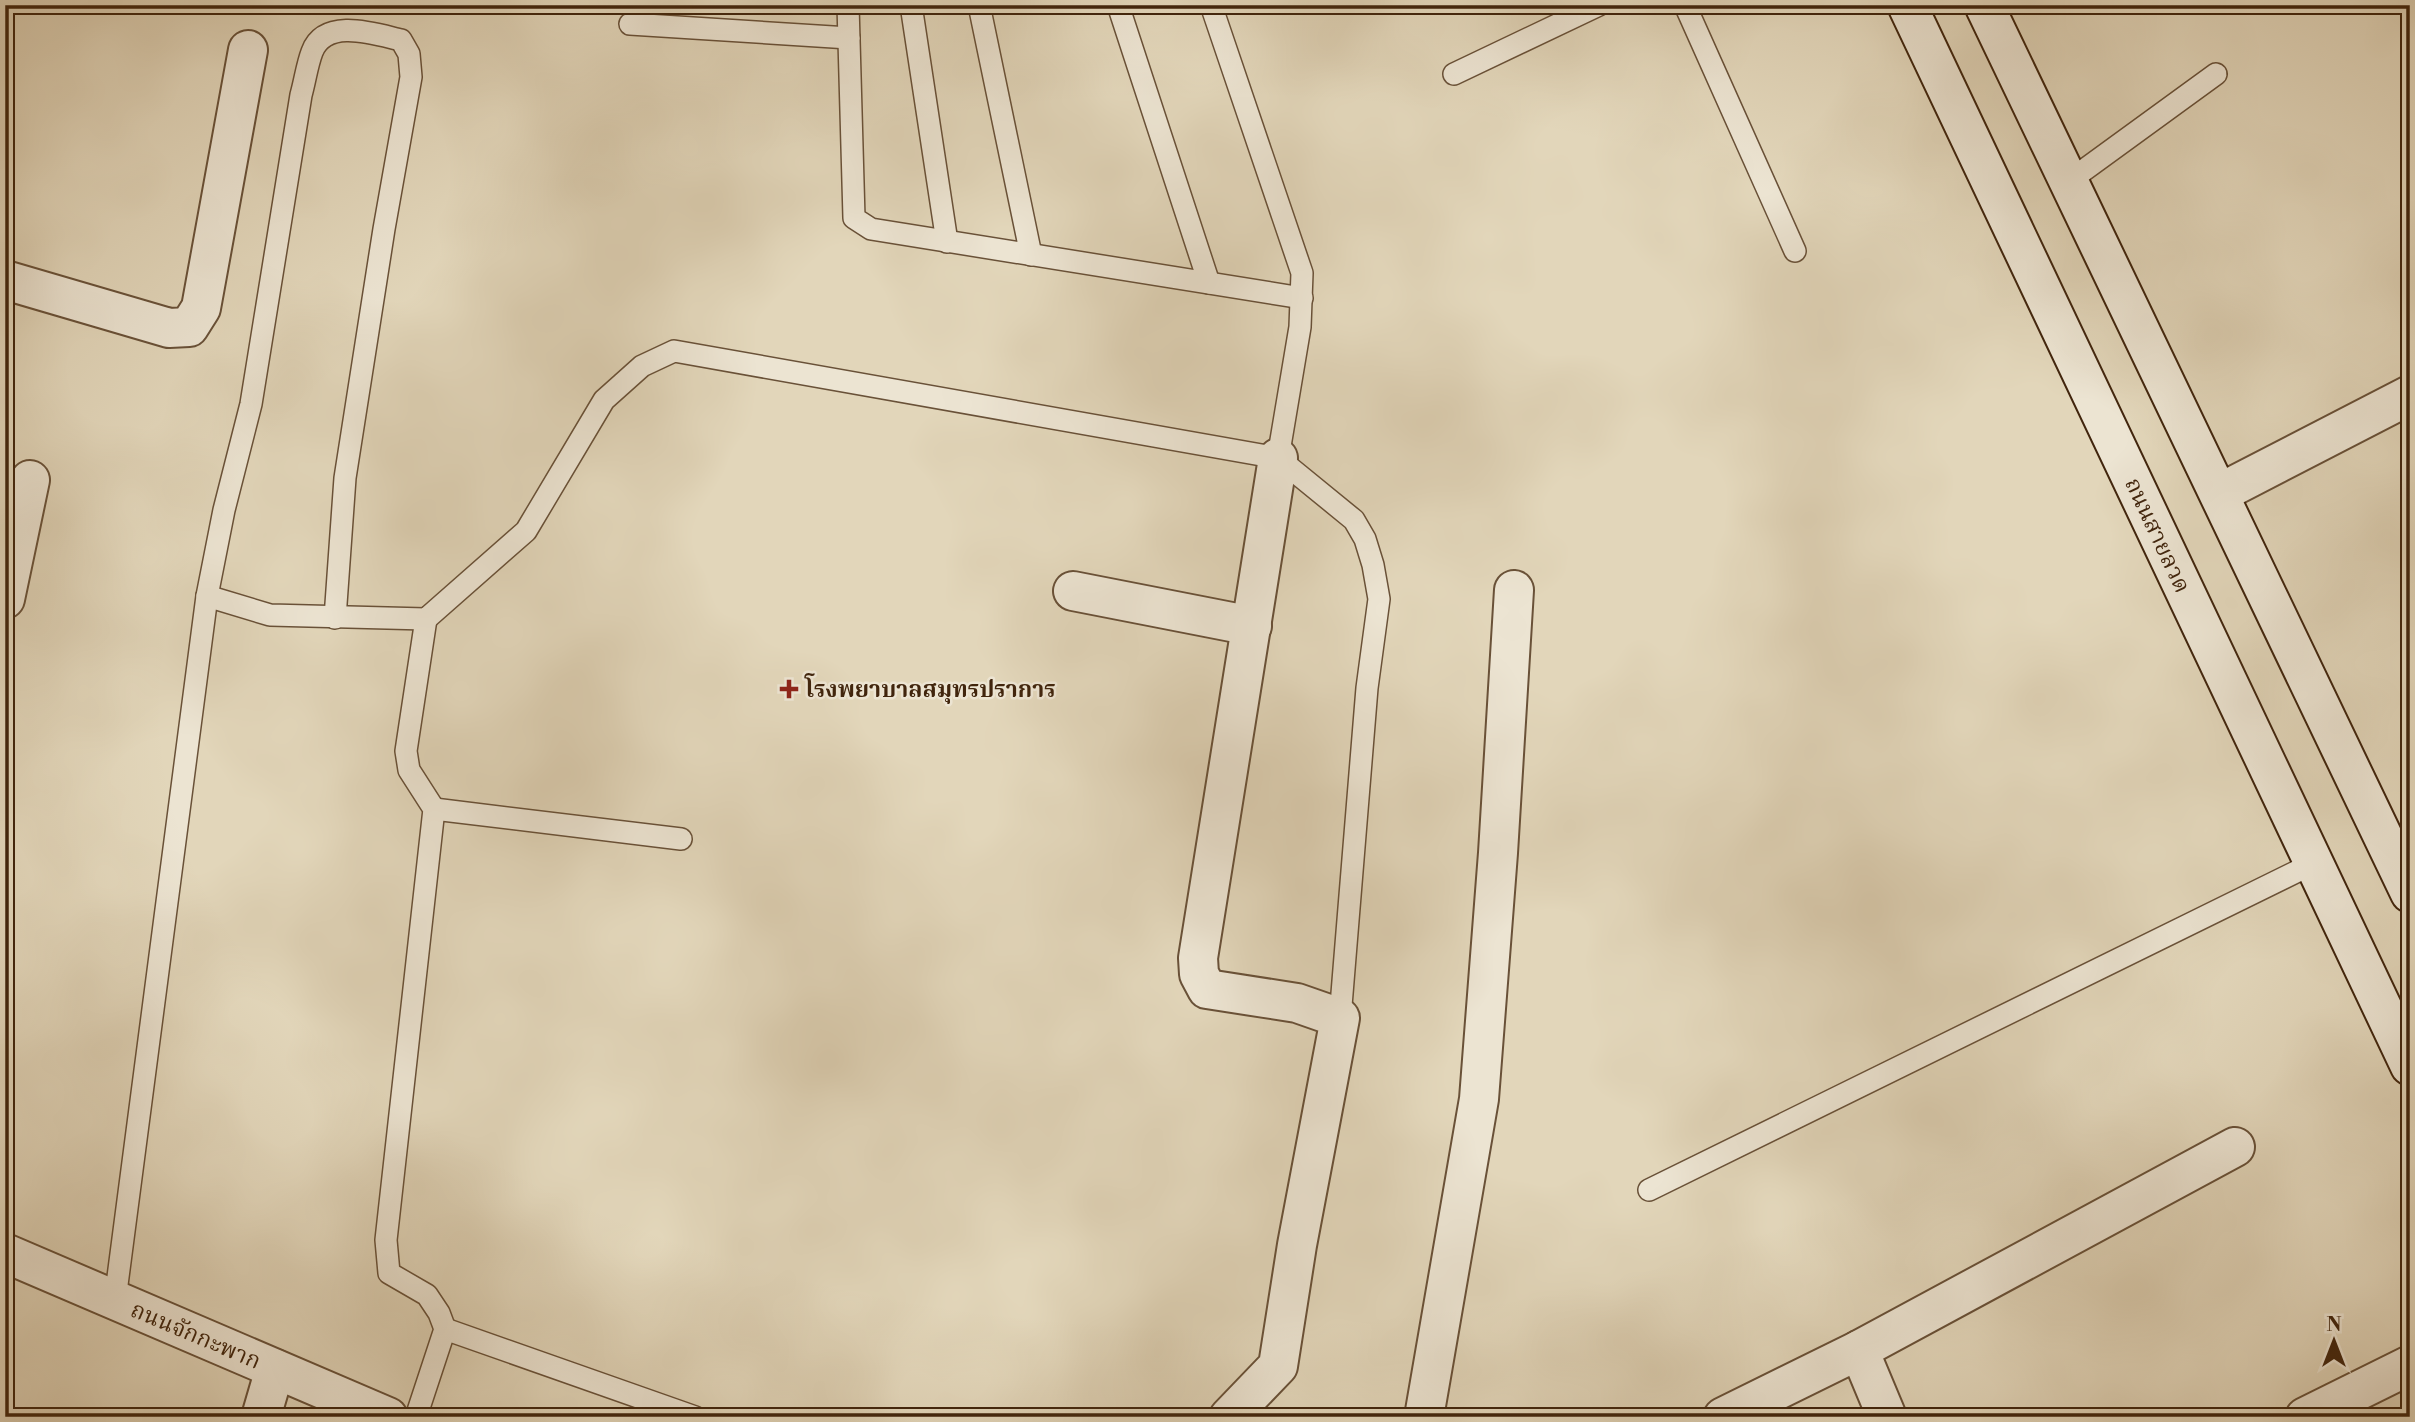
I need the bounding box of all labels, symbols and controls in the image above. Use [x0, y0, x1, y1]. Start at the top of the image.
street label: ถนนสายลวด [2118, 473, 2196, 598]
place label: โรงพยาบาลสมุทรปราการ [804, 673, 1056, 704]
marker: โรงพยาบาลสมุทรปราการ [779, 679, 799, 699]
street label: ถนนจักกะพาก [126, 1296, 265, 1376]
north arrow [2300, 1306, 2370, 1376]
text: N [2326, 1313, 2342, 1337]

